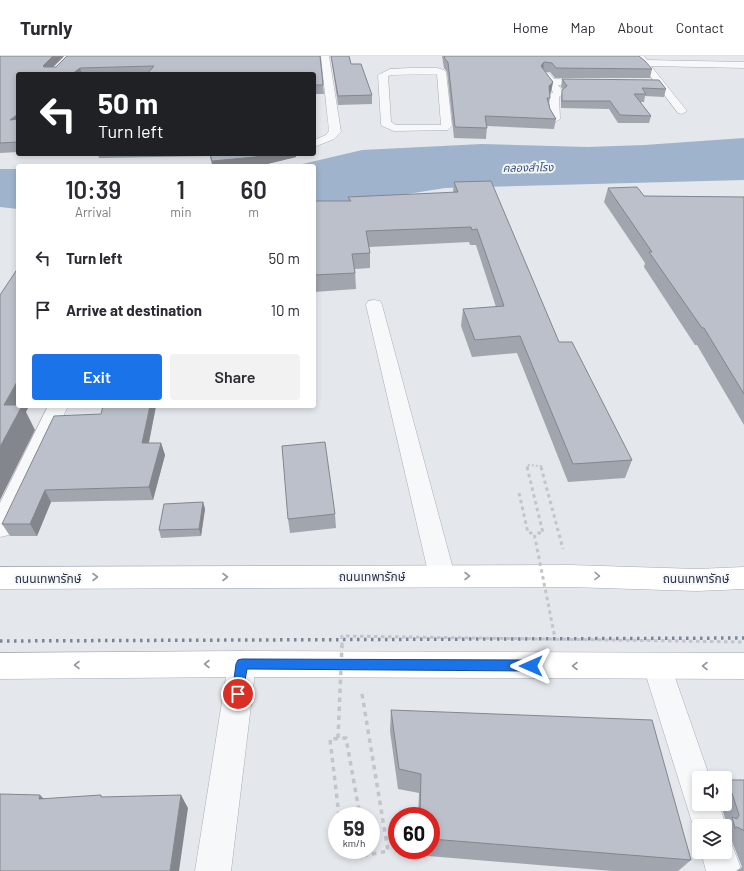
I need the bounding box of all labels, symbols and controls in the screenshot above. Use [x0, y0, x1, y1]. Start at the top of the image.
text: Turnly [20, 16, 72, 39]
text: Home [513, 19, 549, 36]
text: Map [571, 19, 595, 36]
text: About [617, 19, 654, 36]
text: Contact [676, 19, 724, 36]
text: 50 m [98, 86, 158, 120]
icon: left [32, 88, 84, 140]
text: Turn left [98, 120, 164, 142]
water label: คลองสำโรง [503, 160, 554, 174]
text: 10:39 [65, 175, 121, 204]
text: 1 [177, 175, 185, 204]
text: 60 [241, 175, 267, 204]
text: Arrival [75, 204, 111, 220]
text: min [170, 204, 191, 220]
text: m [248, 204, 259, 220]
icon: left [32, 247, 54, 269]
text: Turn left [66, 249, 122, 267]
text: 50 m [268, 249, 300, 267]
icon: arrive [32, 299, 54, 321]
text: Arrive at destination [66, 301, 202, 319]
text: 10 m [271, 301, 300, 319]
button: Exit [32, 354, 162, 400]
button: Share [170, 354, 300, 400]
street label: ถนนเทพารักษ์ [339, 569, 406, 583]
street label: ถนนเทพารักษ์ [15, 571, 82, 585]
street label: ถนนเทพารักษ์ [663, 571, 730, 585]
one-way arrow [464, 572, 470, 580]
one-way arrow [594, 572, 600, 581]
one-way arrow [92, 573, 98, 581]
one-way arrow [222, 573, 228, 581]
position arrow [510, 645, 552, 687]
one-way arrow [204, 660, 210, 668]
one-way arrow [74, 661, 80, 669]
one-way arrow [572, 662, 578, 670]
one-way arrow [702, 662, 708, 670]
pin [221, 677, 255, 711]
icon: arrive [227, 683, 249, 705]
map controls [692, 771, 732, 859]
button: sound [692, 771, 732, 811]
speed limit sign: 60 [388, 807, 440, 859]
text: 59 [343, 816, 365, 840]
button: layers [692, 819, 732, 859]
text: km/h [343, 837, 365, 849]

